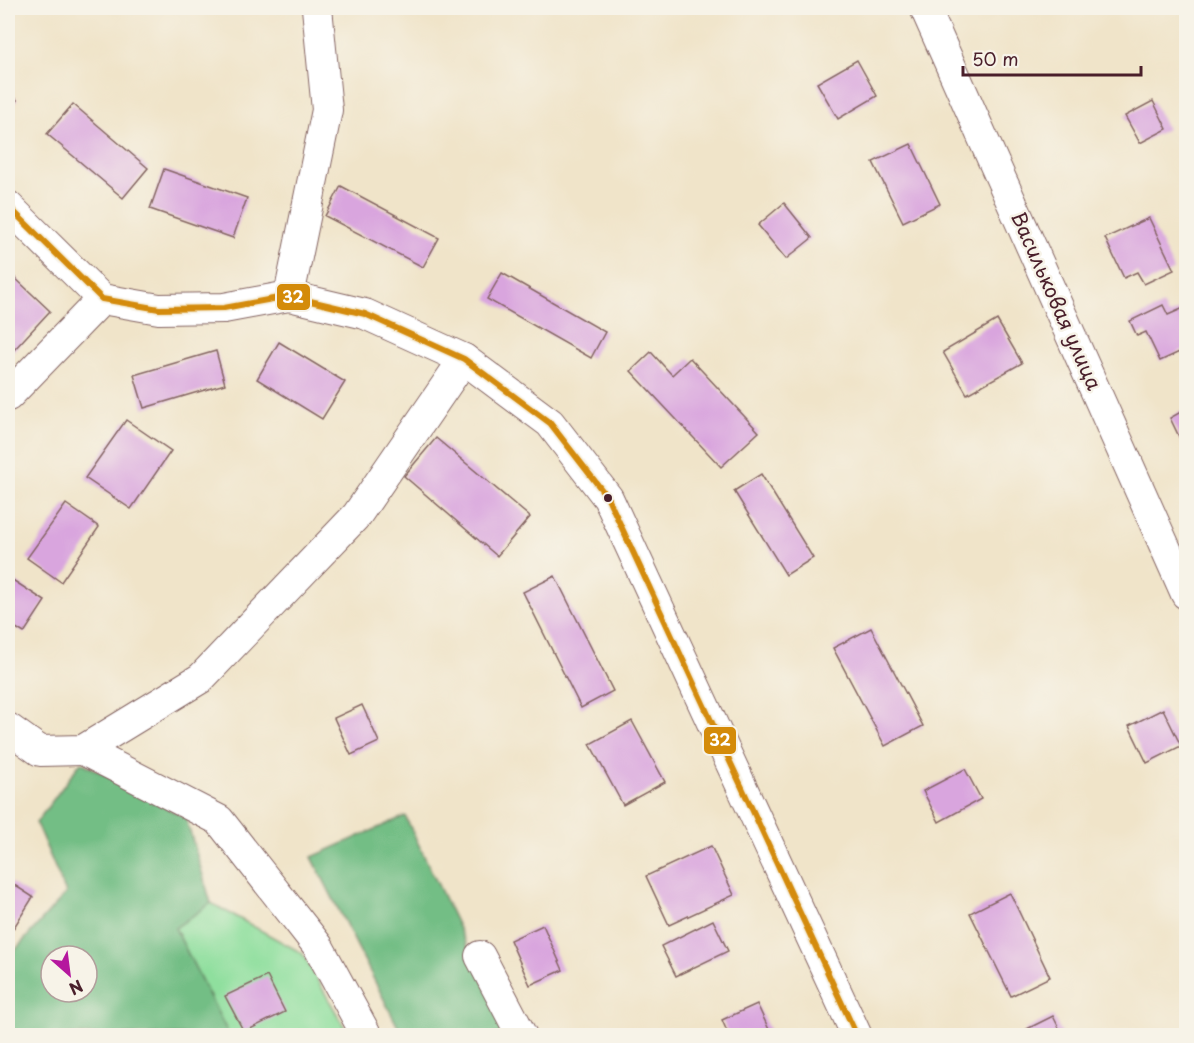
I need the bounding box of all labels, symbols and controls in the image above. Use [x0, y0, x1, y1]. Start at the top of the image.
scale bar [963, 39, 1142, 77]
text: 50 m [972, 45, 1019, 72]
street label: Васильковая улица [1004, 206, 1110, 395]
line badge: 32 [276, 283, 311, 311]
text: 32 [282, 284, 304, 308]
unlabelled marker [602, 492, 614, 504]
line badge: 32 [703, 726, 737, 755]
text: 32 [709, 727, 731, 751]
north arrow [39, 944, 99, 1004]
text: N [65, 975, 88, 1002]

